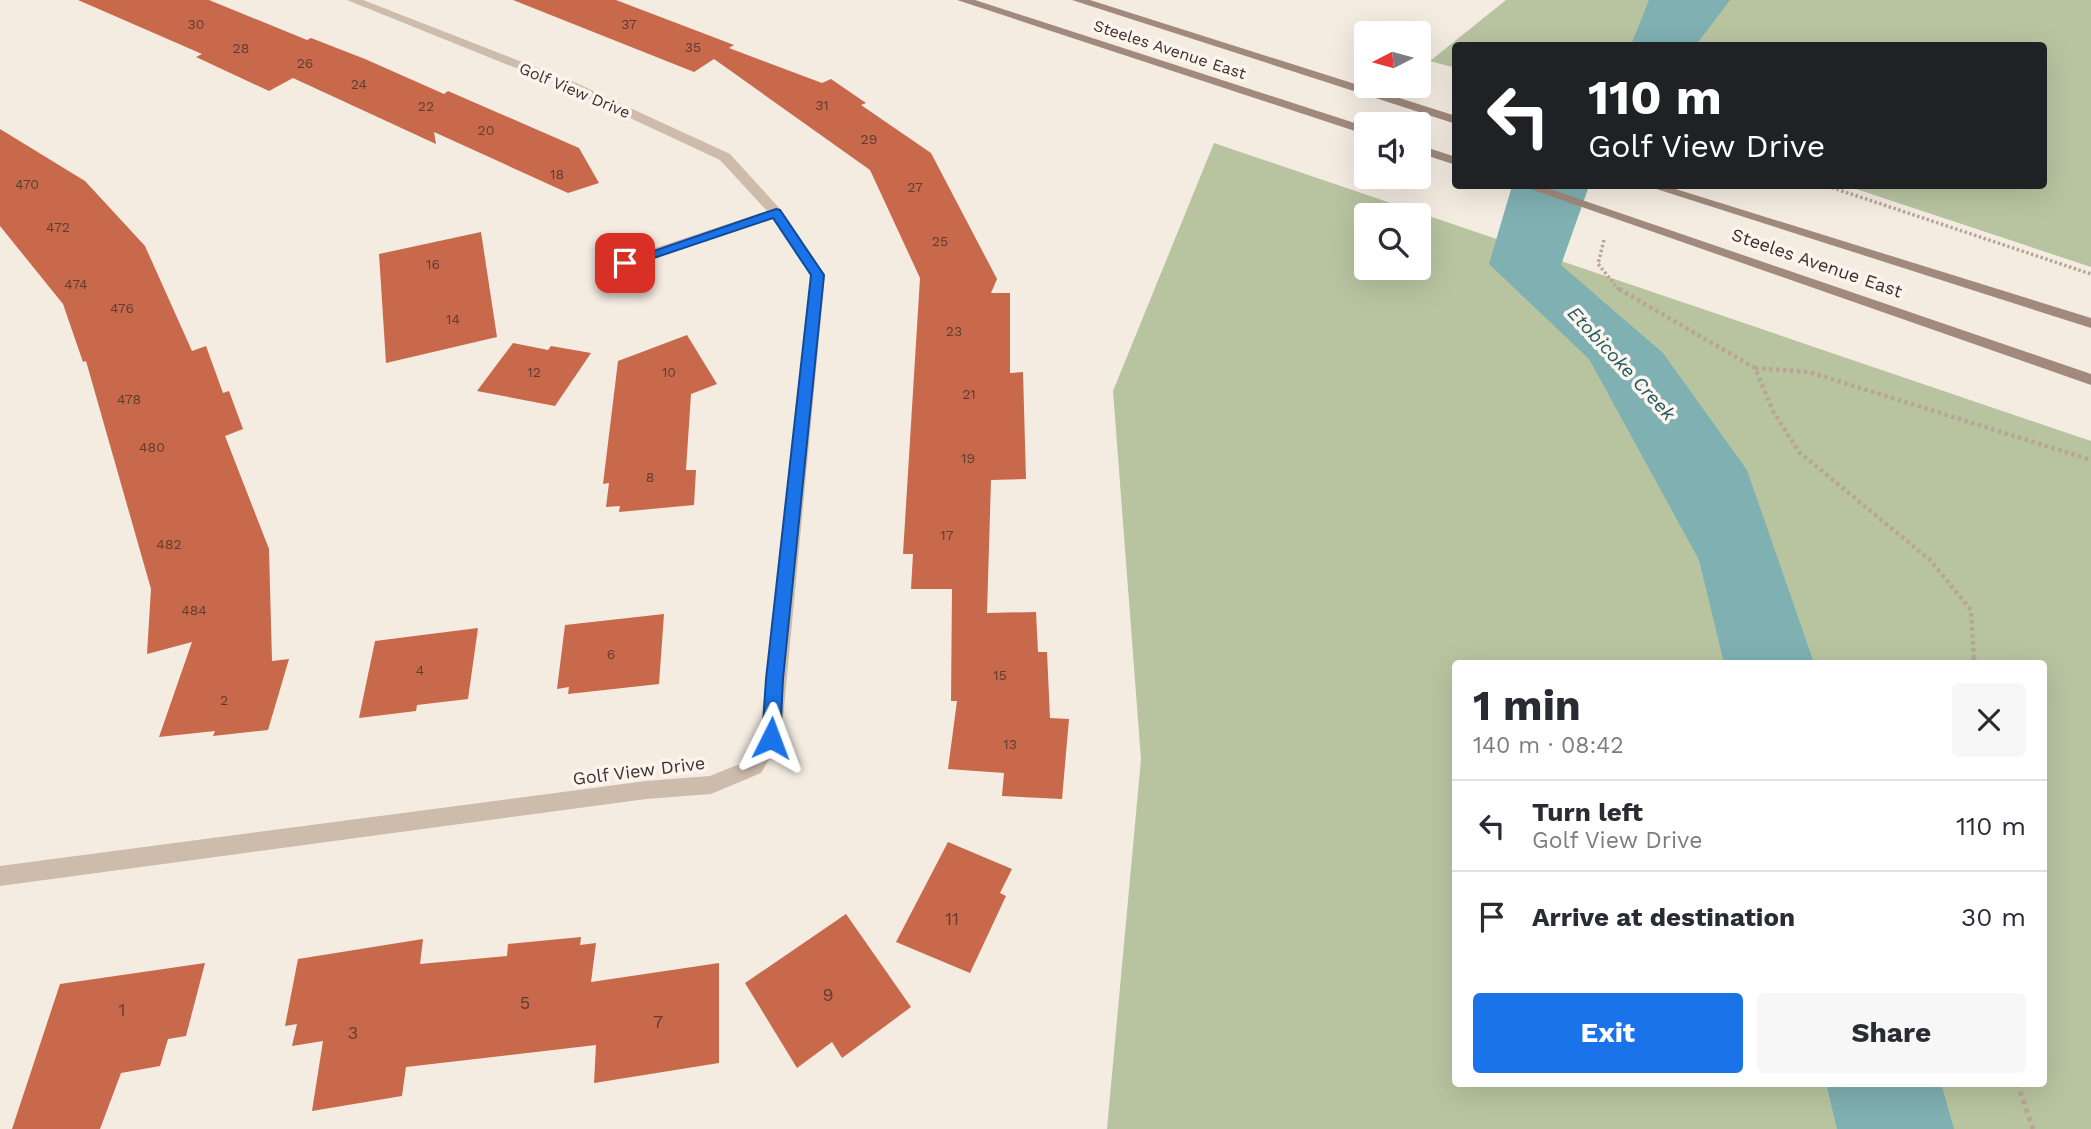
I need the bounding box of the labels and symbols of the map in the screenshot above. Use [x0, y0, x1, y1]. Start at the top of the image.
house number: 30 [188, 16, 204, 32]
house number: 37 [621, 16, 637, 32]
street label: Steeles Avenue East [1091, 16, 1249, 83]
north arrow [1354, 21, 1432, 98]
house number: 35 [685, 39, 701, 55]
house number: 28 [233, 40, 249, 56]
house number: 26 [297, 55, 313, 71]
street label: Golf View Drive [517, 59, 633, 122]
house number: 24 [351, 76, 367, 92]
house number: 31 [815, 97, 829, 113]
house number: 22 [418, 98, 434, 114]
house number: 20 [478, 122, 494, 138]
house number: 29 [861, 131, 877, 147]
house number: 18 [550, 166, 564, 182]
house number: 470 [15, 176, 39, 192]
house number: 27 [907, 179, 923, 195]
house number: 472 [46, 219, 70, 235]
street label: Steeles Avenue East [1729, 223, 1906, 302]
pin [595, 233, 655, 293]
house number: 25 [932, 233, 948, 249]
house number: 16 [426, 256, 440, 272]
house number: 474 [64, 276, 88, 292]
house number: 476 [110, 300, 134, 316]
water label: Etobicoke Creek [1563, 302, 1681, 426]
house number: 14 [446, 311, 460, 327]
house number: 23 [946, 323, 962, 339]
house number: 12 [527, 364, 541, 380]
house number: 10 [662, 364, 676, 380]
house number: 21 [962, 386, 976, 402]
house number: 478 [117, 391, 141, 407]
house number: 480 [139, 439, 165, 455]
house number: 19 [961, 450, 975, 466]
house number: 8 [646, 469, 654, 485]
house number: 17 [940, 527, 954, 543]
house number: 482 [156, 536, 182, 552]
house number: 484 [181, 602, 207, 618]
house number: 6 [607, 646, 615, 662]
house number: 4 [416, 662, 424, 678]
house number: 15 [993, 667, 1007, 683]
house number: 2 [220, 692, 228, 708]
position arrow [734, 701, 808, 775]
house number: 13 [1003, 736, 1017, 752]
street label: Golf View Drive [571, 752, 706, 789]
house number: 11 [945, 908, 959, 929]
house number: 9 [822, 984, 834, 1005]
house number: 5 [520, 992, 530, 1013]
house number: 1 [118, 999, 126, 1020]
house number: 7 [653, 1011, 663, 1032]
house number: 3 [348, 1022, 358, 1043]

